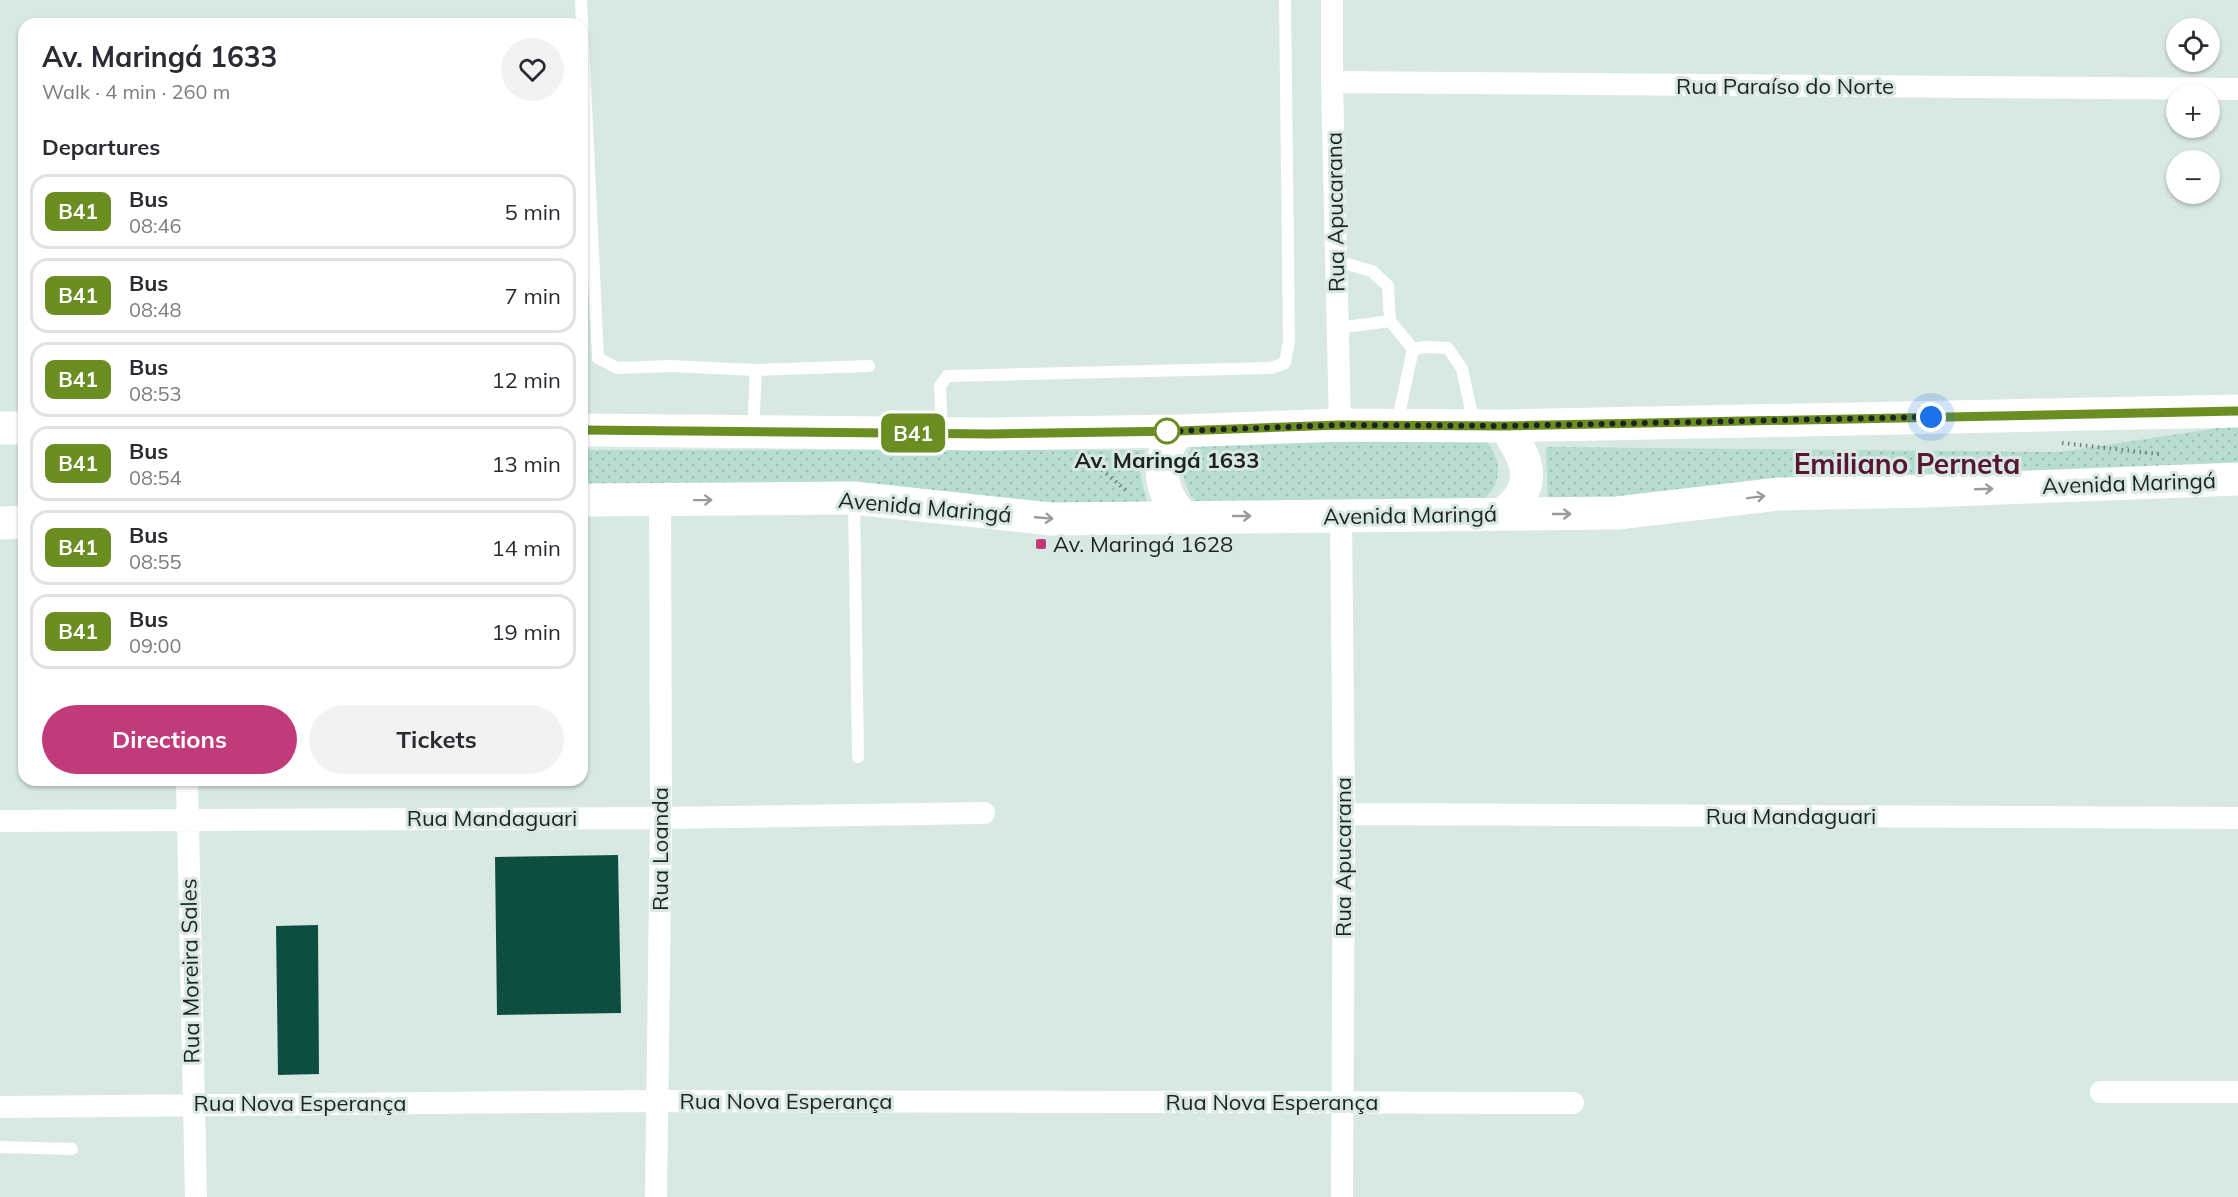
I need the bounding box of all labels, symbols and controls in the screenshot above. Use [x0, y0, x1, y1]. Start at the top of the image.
map controls [2166, 18, 2220, 204]
button: locate [2166, 18, 2220, 72]
button: heart [501, 38, 564, 101]
text: Av. Maringá 1633 [42, 39, 277, 74]
street label: Rua Paraíso do Norte [1676, 72, 1894, 100]
text: Walk · 4 min · 260 m [42, 79, 230, 104]
button: + [2166, 84, 2220, 138]
street label: Rua Apucarana [1320, 132, 1350, 292]
text: Departures [42, 133, 160, 161]
button: − [2166, 150, 2220, 204]
text: Bus [129, 185, 168, 213]
text: B41 [58, 198, 98, 224]
text: 5 min [505, 198, 561, 226]
text: 08:46 [129, 213, 182, 238]
text: Bus [129, 269, 168, 297]
text: B41 [58, 282, 98, 308]
text: 7 min [505, 282, 561, 310]
text: 08:48 [129, 297, 182, 322]
text: Bus [129, 353, 168, 381]
text: B41 [58, 366, 98, 392]
text: 12 min [491, 366, 561, 394]
text: 08:53 [129, 381, 182, 406]
your location [1916, 402, 1946, 432]
line badge: B41 [878, 414, 948, 452]
marker: Av. Maringá 1633 [1154, 418, 1180, 444]
text: B41 [893, 420, 933, 446]
text: Bus [129, 437, 168, 465]
place label: Av. Maringá 1633 [1075, 446, 1259, 474]
district label: Emiliano Perneta [1794, 446, 2020, 481]
text: B41 [58, 450, 98, 476]
text: 13 min [491, 450, 561, 478]
text: 08:54 [129, 465, 182, 490]
street label: Avenida Maringá [2042, 466, 2216, 500]
one-way arrow [1974, 484, 1994, 495]
street label: Avenida Maringá [837, 485, 1013, 529]
one-way arrow [1745, 491, 1765, 502]
one-way arrow [693, 494, 713, 506]
street label: Avenida Maringá [1323, 499, 1497, 531]
one-way arrow [1551, 508, 1571, 520]
one-way arrow [1232, 510, 1252, 522]
one-way arrow [1034, 513, 1054, 524]
text: Bus [129, 521, 168, 549]
place label: Av. Maringá 1628 [1053, 530, 1233, 558]
text: B41 [58, 534, 98, 560]
text: 14 min [491, 534, 561, 562]
marker: Av. Maringá 1628 [1034, 537, 1048, 551]
text: 08:55 [129, 549, 182, 574]
text: Bus [129, 605, 168, 633]
text: B41 [58, 618, 98, 644]
text: 19 min [491, 618, 561, 646]
text: 09:00 [129, 633, 182, 658]
button: Directions [42, 705, 297, 774]
button: Tickets [309, 705, 564, 774]
street label: Rua Apucarana [1329, 777, 1357, 937]
street label: Rua Loanda [646, 787, 674, 911]
street label: Rua Mandaguari [1706, 802, 1876, 830]
street label: Rua Mandaguari [407, 804, 577, 832]
street label: Rua Moreira Sales [174, 878, 206, 1064]
street label: Rua Nova Esperança [680, 1087, 892, 1115]
street label: Rua Nova Esperança [1166, 1088, 1378, 1116]
street label: Rua Nova Esperança [194, 1089, 406, 1117]

